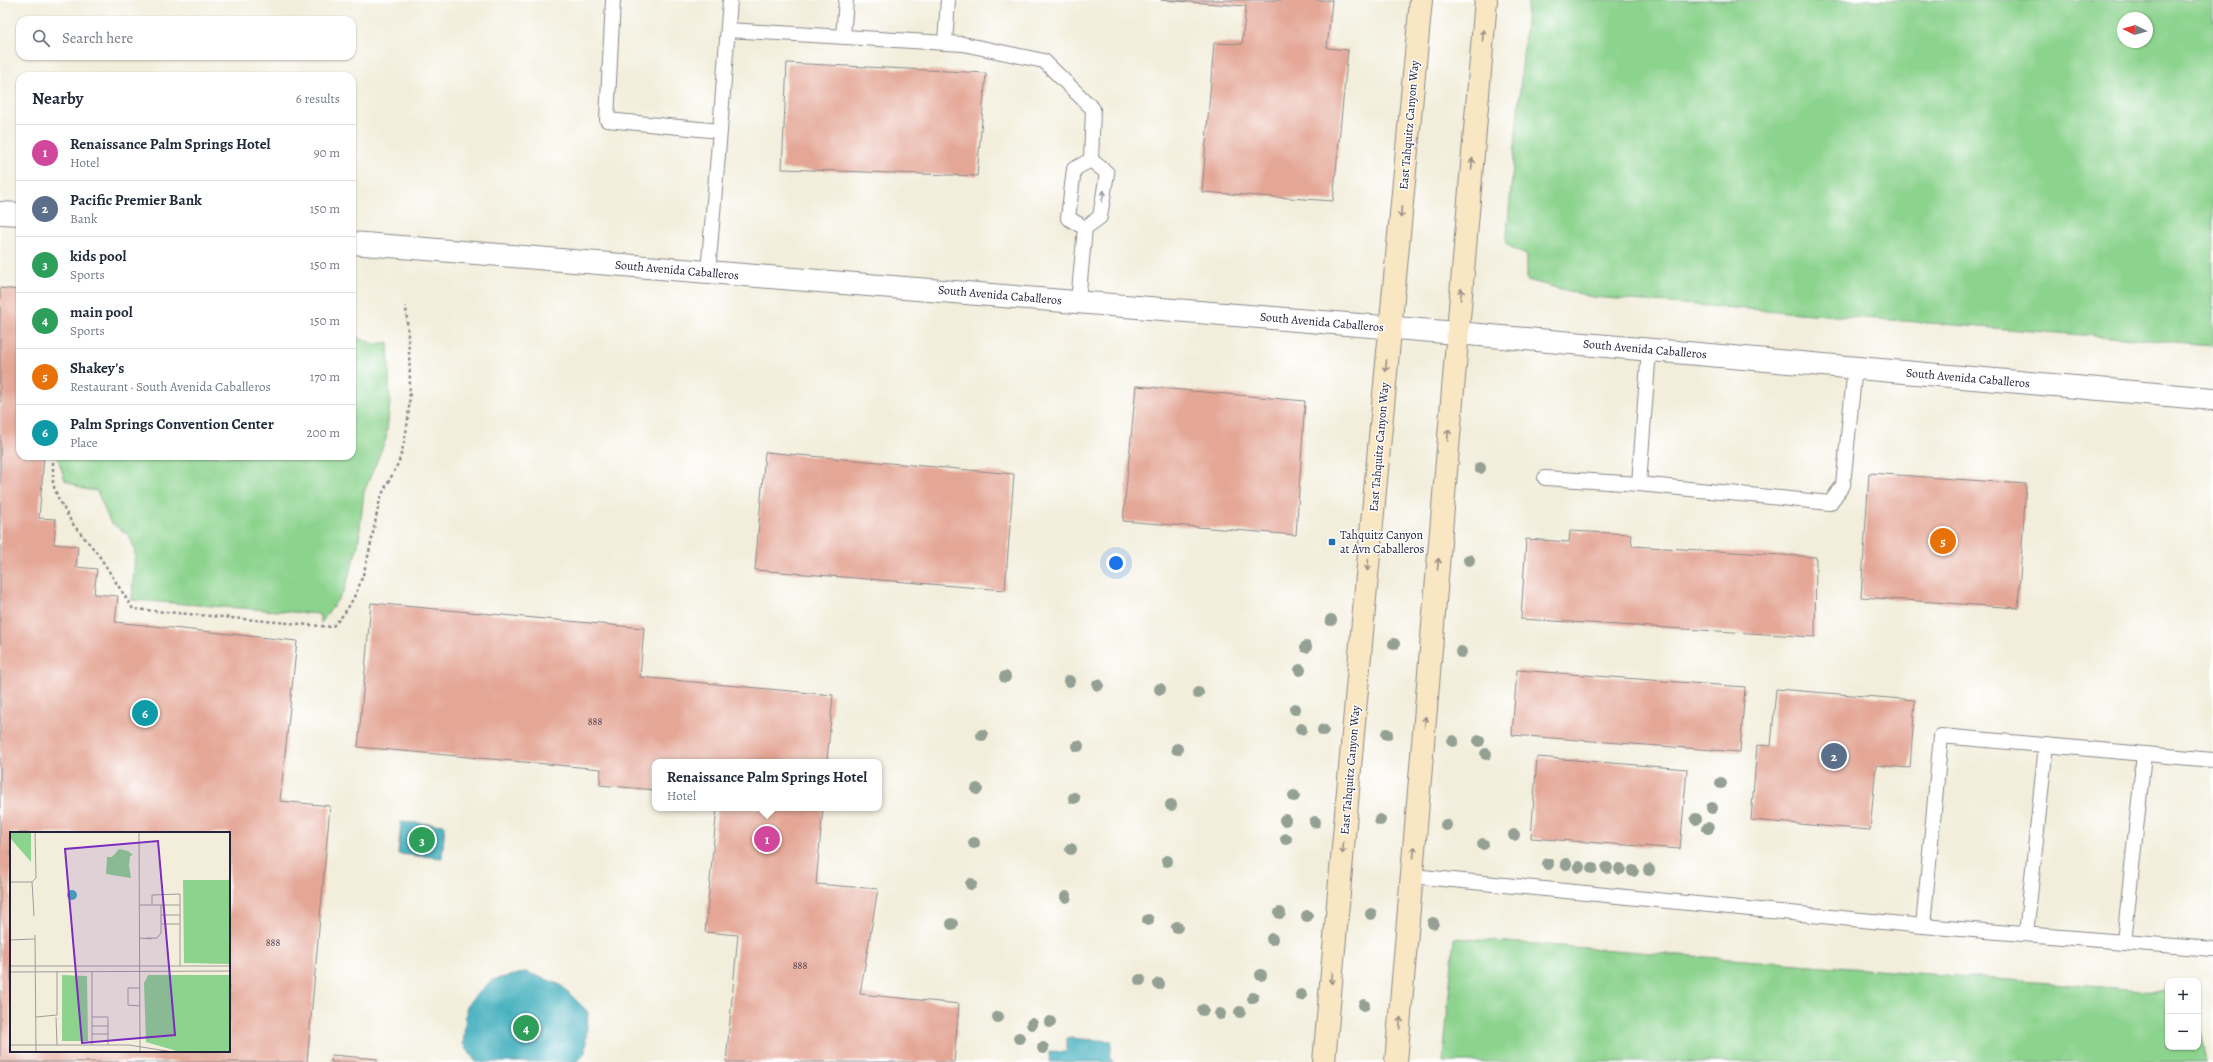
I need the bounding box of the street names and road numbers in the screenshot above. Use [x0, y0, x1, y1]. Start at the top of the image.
street label: East Tahquitz Canyon Way [1395, 59, 1423, 190]
street label: South Avenida Caballeros [614, 257, 740, 283]
street label: South Avenida Caballeros [937, 282, 1063, 308]
street label: South Avenida Caballeros [1259, 309, 1385, 335]
street label: South Avenida Caballeros [1582, 336, 1708, 362]
street label: South Avenida Caballeros [1905, 365, 2031, 391]
street label: East Tahquitz Canyon Way [1365, 381, 1393, 512]
street label: East Tahquitz Canyon Way [1336, 704, 1364, 835]

